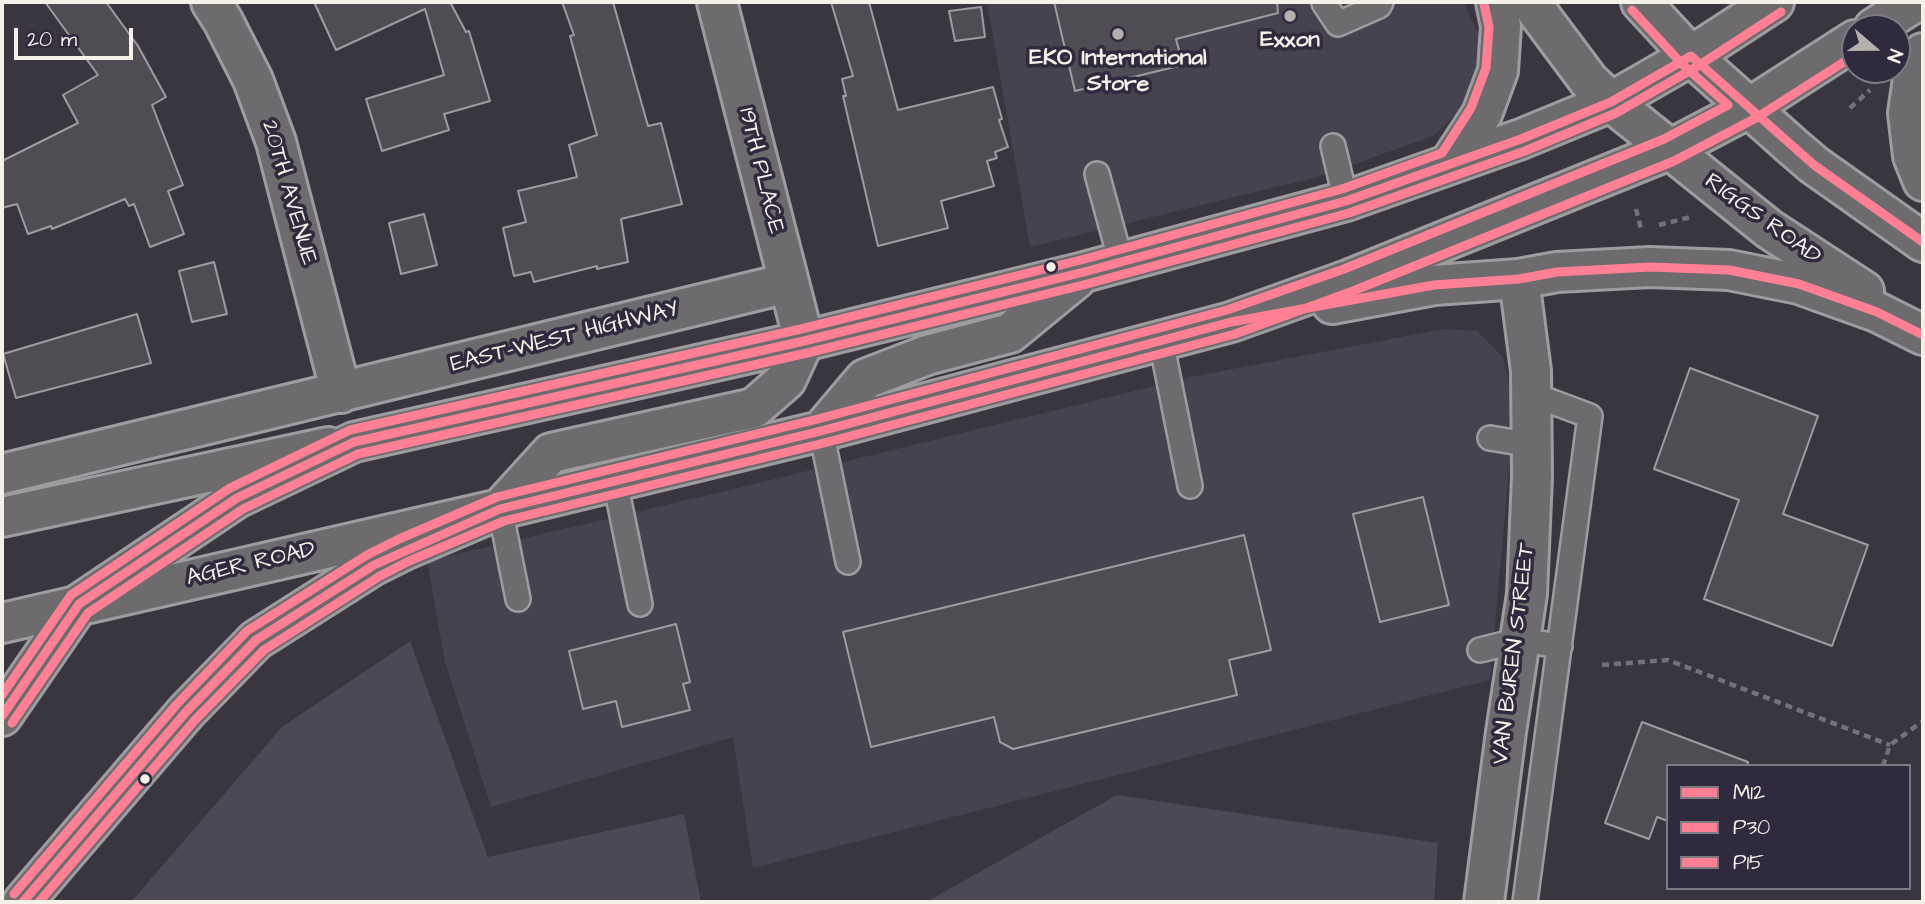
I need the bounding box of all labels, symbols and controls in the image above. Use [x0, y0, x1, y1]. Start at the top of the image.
marker: Exxon [1282, 8, 1298, 24]
scale bar [18, 14, 136, 58]
north arrow [1841, 14, 1911, 84]
text: 20 m [27, 25, 77, 54]
marker: EKO International Store [1110, 26, 1126, 42]
place label: Exxon [1260, 27, 1320, 55]
place label: EKO International Store [1029, 45, 1207, 99]
text: N [1880, 45, 1909, 66]
street label: 19TH PLACE [731, 105, 789, 237]
street label: 20TH AVENUE [254, 118, 322, 268]
street label: RIGGS ROAD [1698, 169, 1826, 271]
unlabelled marker [1044, 260, 1058, 274]
street label: EAST-WEST HIGHWAY [448, 296, 682, 380]
street label: AGER ROAD [184, 537, 318, 593]
street label: VAN BUREN STREET [1488, 542, 1542, 766]
legend [1666, 764, 1911, 890]
unlabelled marker [138, 772, 152, 786]
text: M12 [1733, 778, 1765, 807]
text: P30 [1733, 813, 1770, 842]
text: P15 [1733, 848, 1764, 877]

